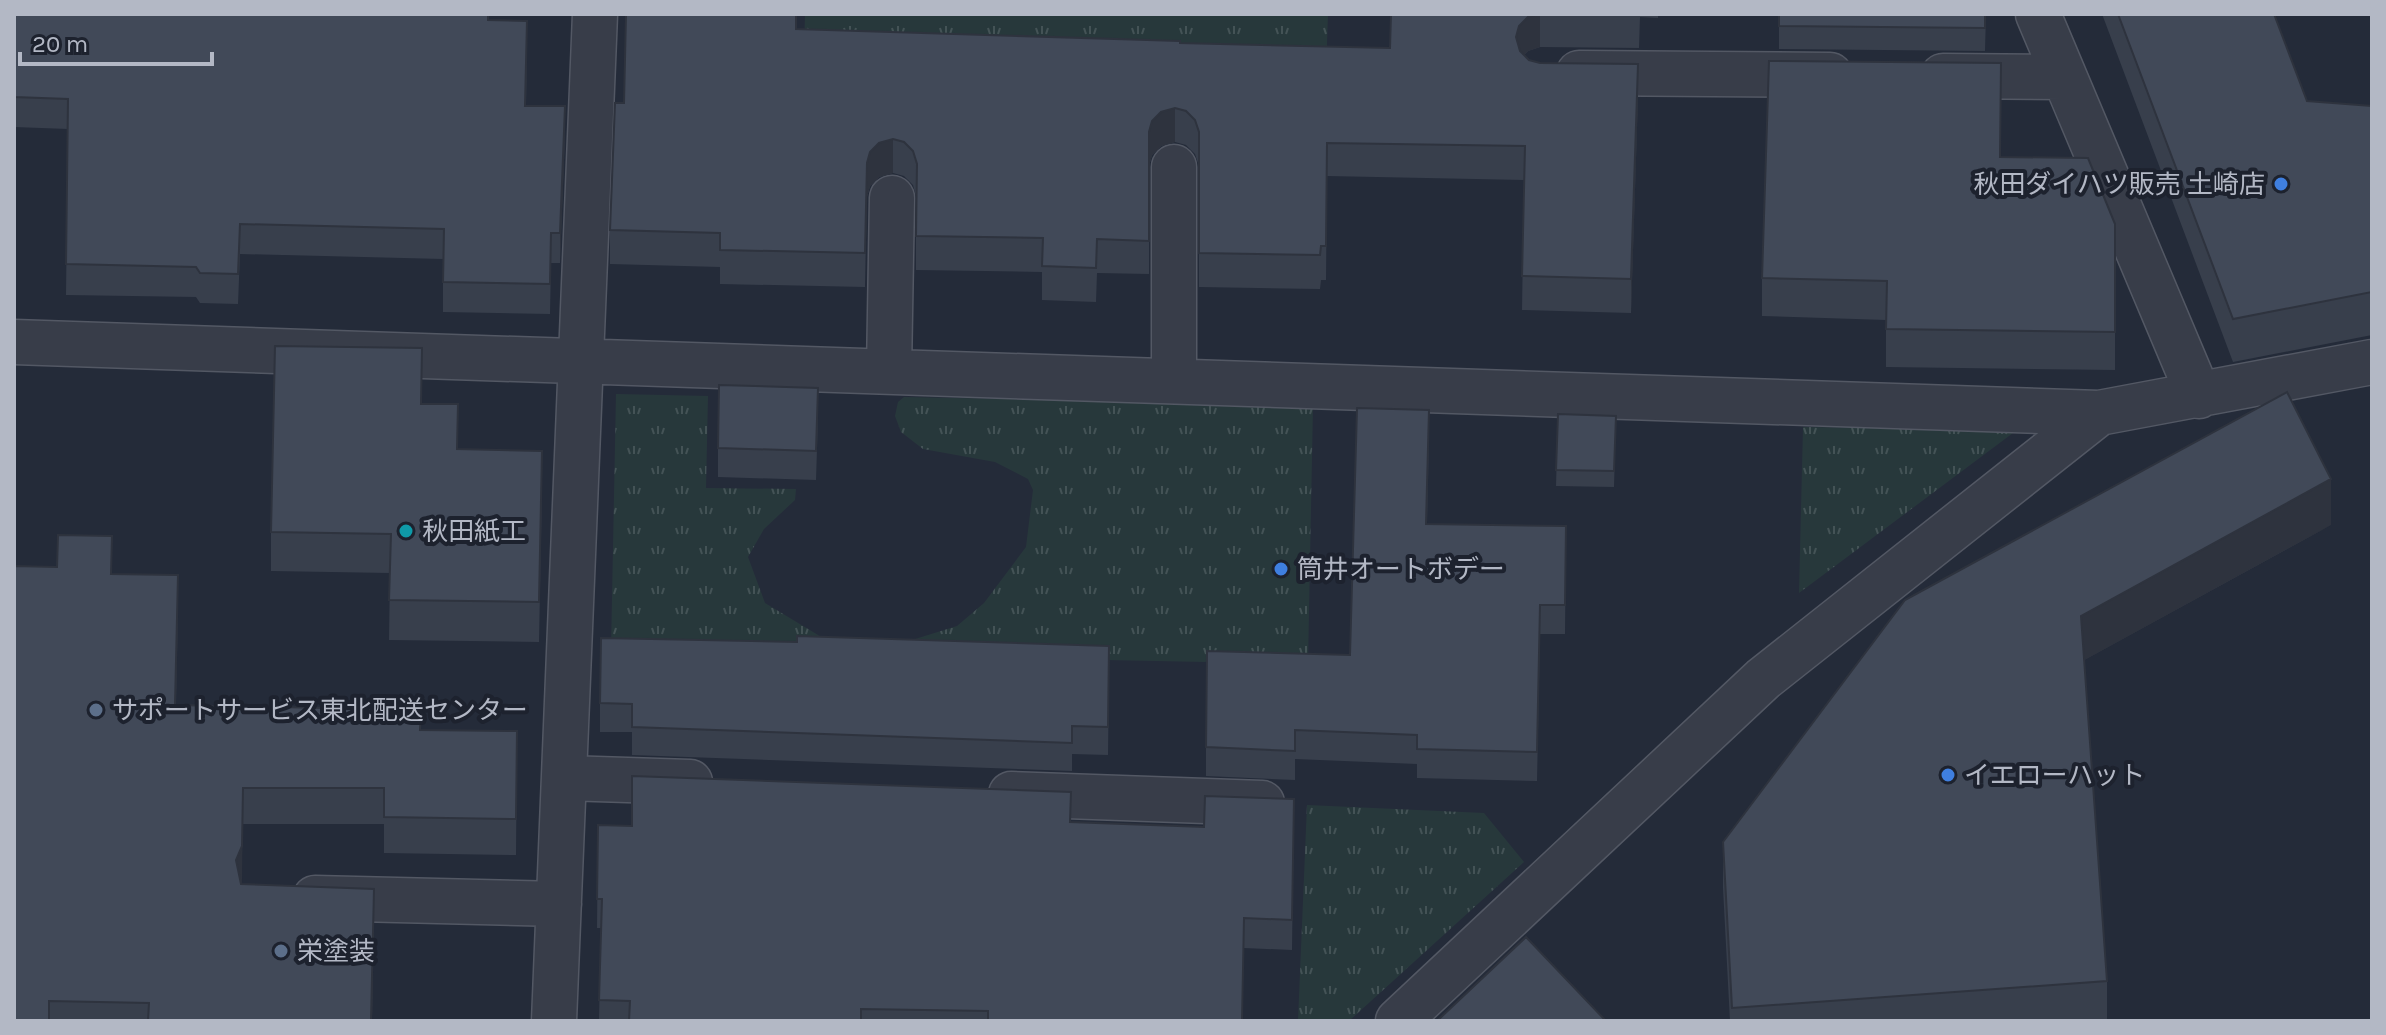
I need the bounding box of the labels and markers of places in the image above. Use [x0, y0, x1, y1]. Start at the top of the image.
place label: 秋田ダイハツ販売 土崎店 [1973, 169, 2265, 200]
marker: 秋田ダイハツ販売 土崎店 [2272, 175, 2290, 193]
place label: 秋田紙工 [422, 516, 526, 547]
marker: 秋田紙工 [397, 522, 415, 540]
place label: 筒井オートボデー [1297, 554, 1505, 585]
marker: 筒井オートボデー [1272, 560, 1290, 578]
place label: サポートサービス東北配送センター [112, 695, 528, 726]
marker: サポートサービス東北配送センター [87, 701, 105, 719]
place label: イエローハット [1964, 760, 2145, 791]
marker: イエローハット [1939, 766, 1957, 784]
place label: 栄塗装 [297, 936, 375, 967]
marker: 栄塗装 [272, 942, 290, 960]

